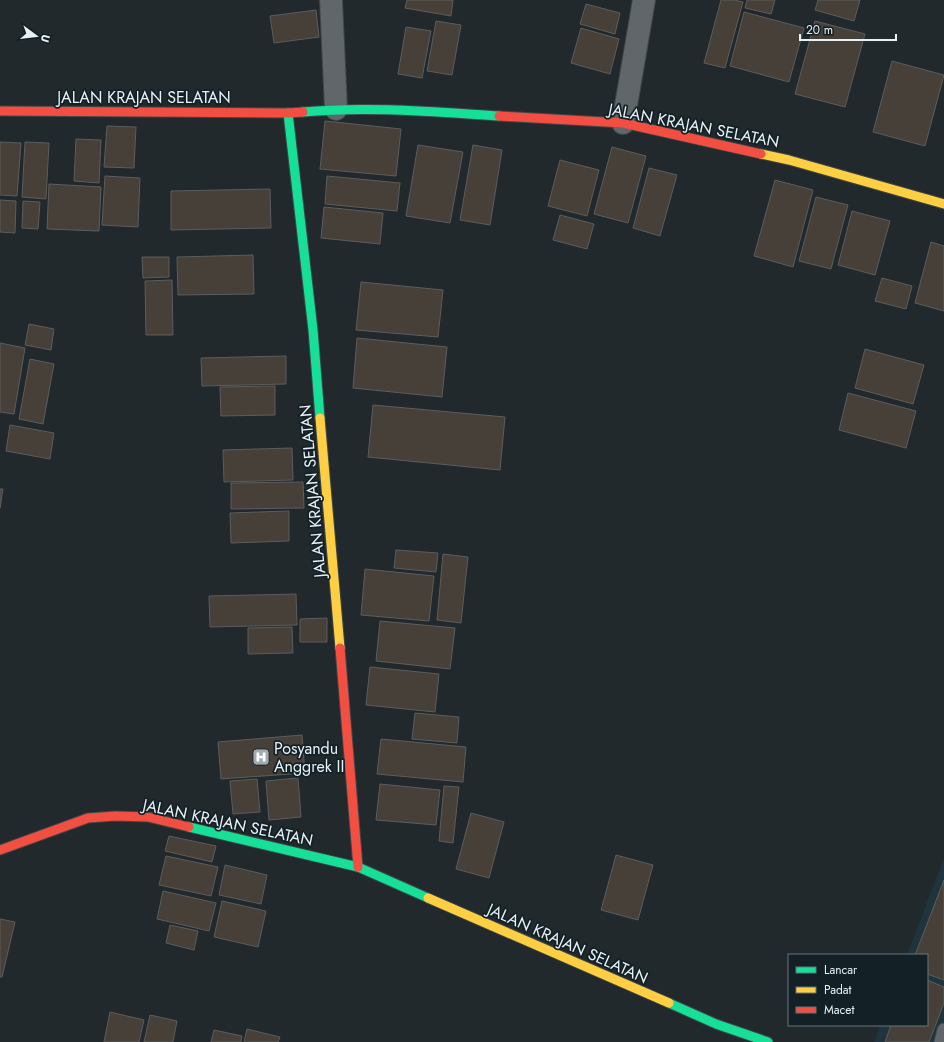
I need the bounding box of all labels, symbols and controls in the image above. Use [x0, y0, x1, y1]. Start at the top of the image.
north arrow [16, 16, 56, 56]
scale bar [800, 16, 896, 42]
text: 20 m [806, 21, 833, 39]
text: U [37, 33, 54, 44]
street label: JALAN KRAJAN SELATAN [55, 86, 231, 109]
street label: JALAN KRAJAN SELATAN [605, 97, 781, 153]
street label: JALAN KRAJAN SELATAN [293, 404, 332, 580]
place label: Posyandu Anggrek II [274, 737, 344, 778]
hospital icon: Posyandu Anggrek II [251, 747, 271, 767]
street label: JALAN KRAJAN SELATAN [139, 793, 315, 852]
street label: JALAN KRAJAN SELATAN [482, 897, 652, 989]
legend [788, 954, 928, 1026]
text: Lancar [824, 961, 858, 979]
text: Padat [824, 981, 852, 999]
text: Macet [824, 1001, 854, 1019]

